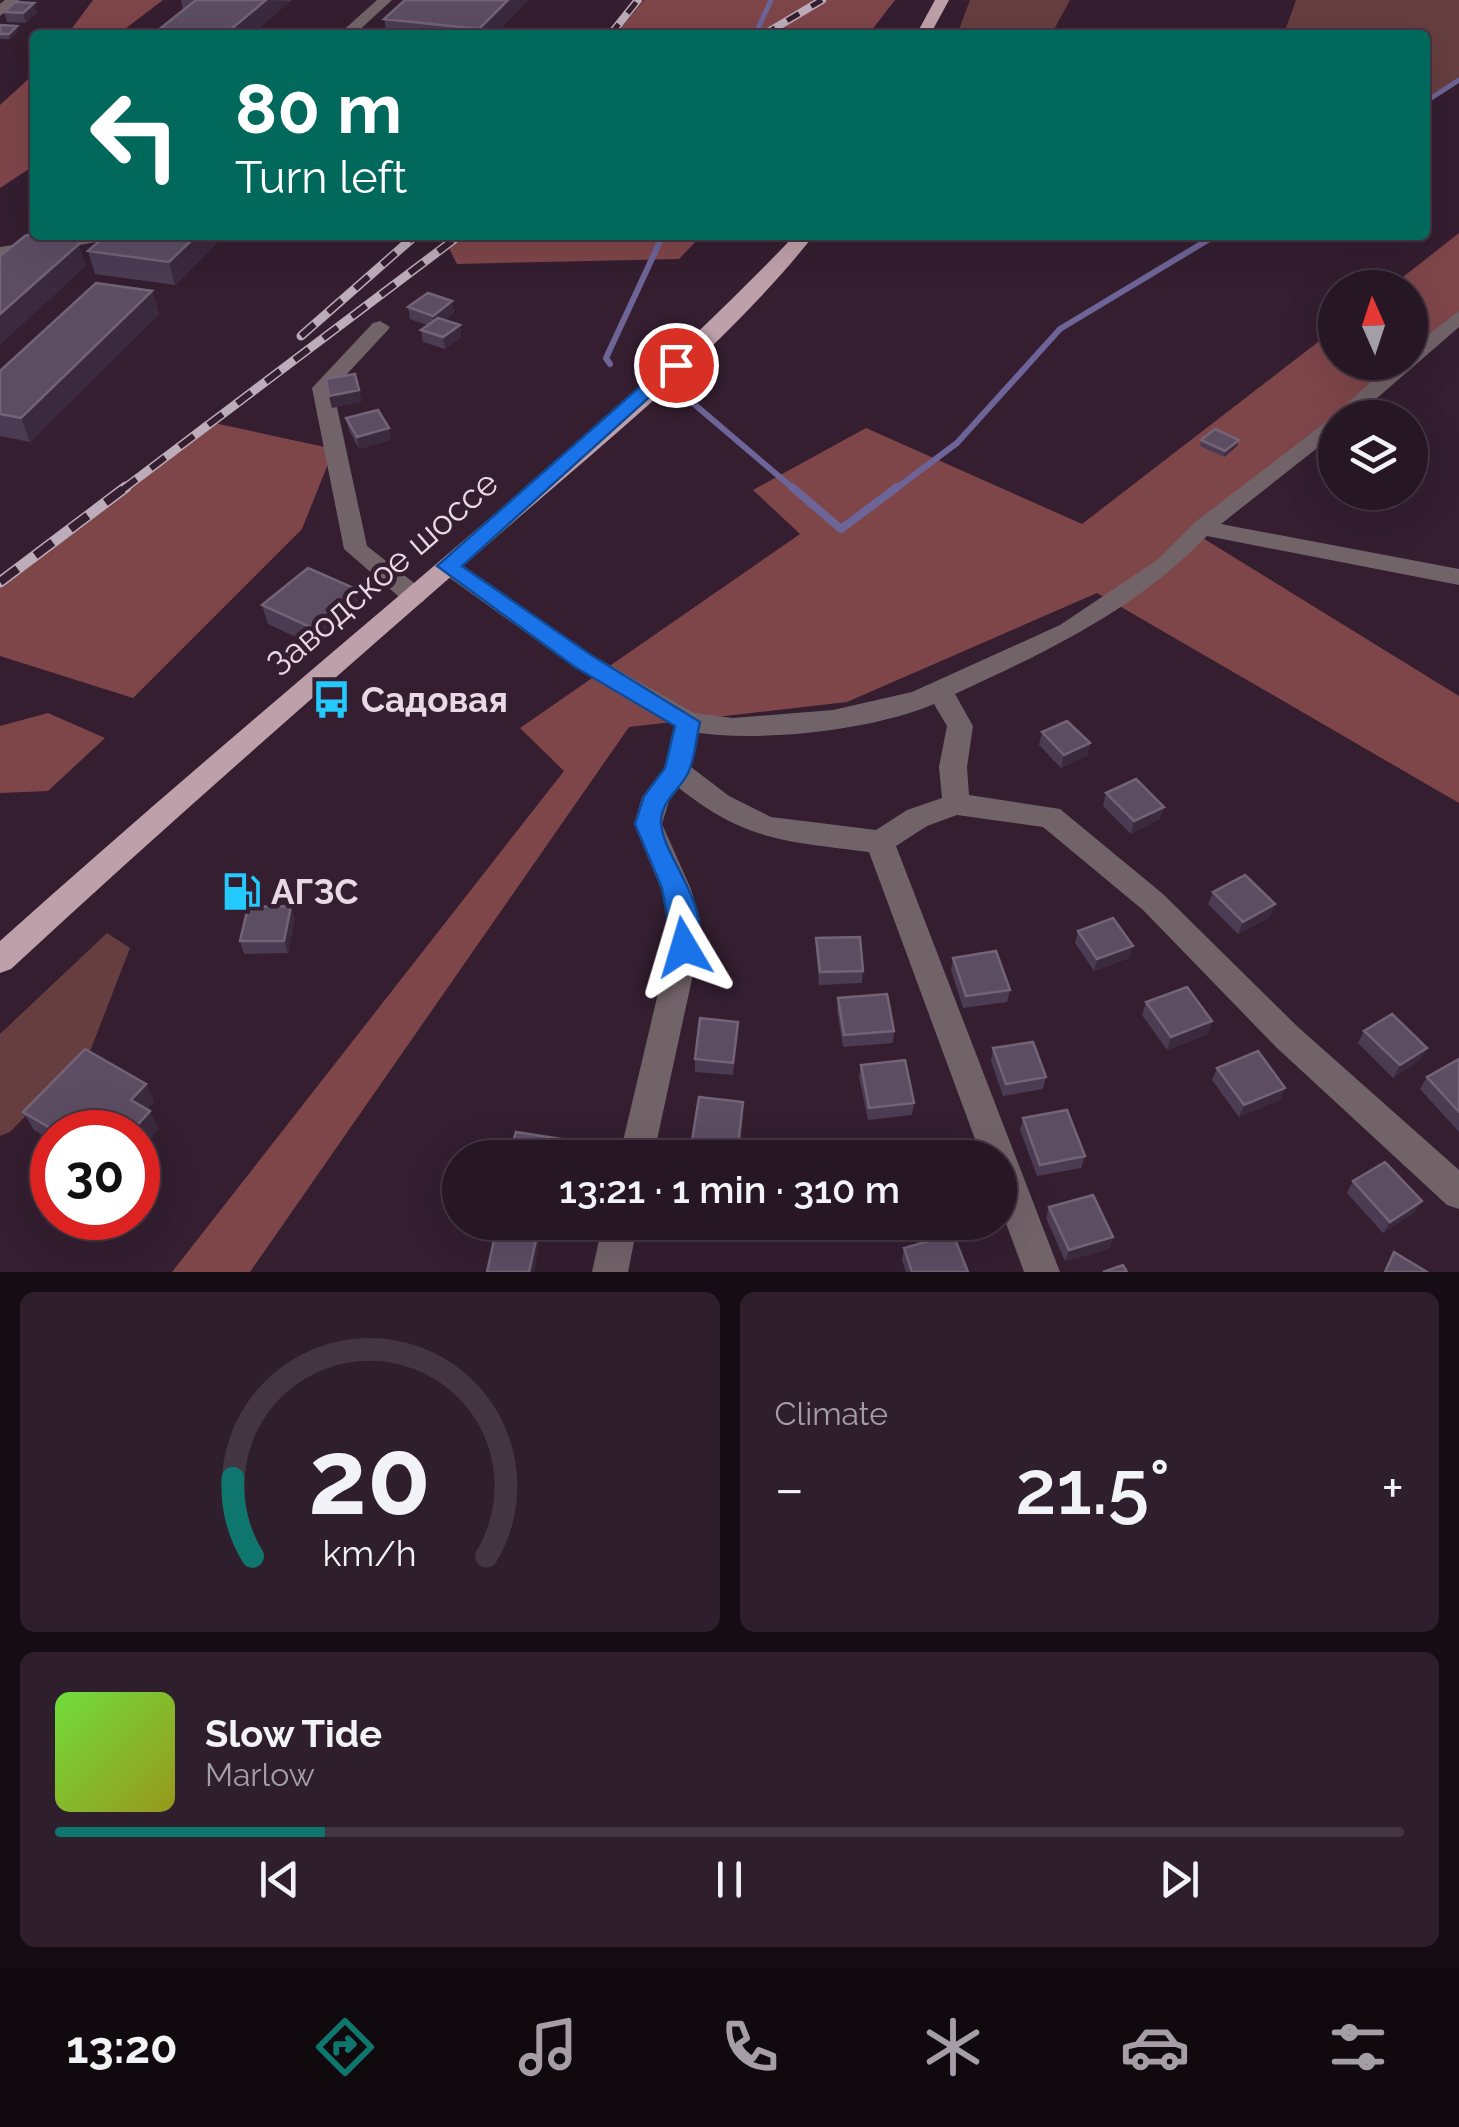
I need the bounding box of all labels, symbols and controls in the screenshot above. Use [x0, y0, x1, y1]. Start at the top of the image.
text: 80 m [235, 67, 402, 149]
icon: left [70, 70, 200, 200]
text: Turn left [235, 151, 407, 204]
north arrow [1318, 270, 1428, 380]
map controls [1318, 270, 1428, 510]
pin [634, 323, 719, 408]
icon: arrive [649, 338, 704, 393]
button: layers [1318, 400, 1428, 510]
street label: Заводское шоссе [258, 462, 506, 684]
bus stop icon: Садовая [310, 678, 352, 720]
place label: Садовая [361, 679, 508, 720]
fuel station icon: АГЗС [220, 870, 262, 912]
place label: АГЗС [271, 871, 359, 912]
position arrow [632, 895, 736, 999]
speed limit sign: 30 [30, 1110, 160, 1240]
text: 13:21 · 1 min · 310 m [559, 1167, 900, 1212]
text: Climate [775, 1395, 888, 1432]
text: 20 [308, 1416, 431, 1538]
text: 21.5° [1015, 1443, 1170, 1532]
text: − [775, 1456, 804, 1521]
text: + [1381, 1456, 1404, 1521]
text: km/h [323, 1532, 417, 1574]
text: Slow Tide [205, 1711, 382, 1756]
text: Marlow [205, 1756, 315, 1793]
icon: previous [252, 1852, 307, 1907]
icon: pause [702, 1852, 757, 1907]
icon: next [1152, 1852, 1207, 1907]
icon: directions [310, 2012, 380, 2082]
icon: music [513, 2012, 583, 2082]
icon: phone [715, 2012, 785, 2082]
icon: climate [918, 2012, 988, 2082]
icon: car [1120, 2012, 1190, 2082]
icon: filters [1323, 2012, 1393, 2082]
text: 13:20 [66, 2021, 178, 2074]

